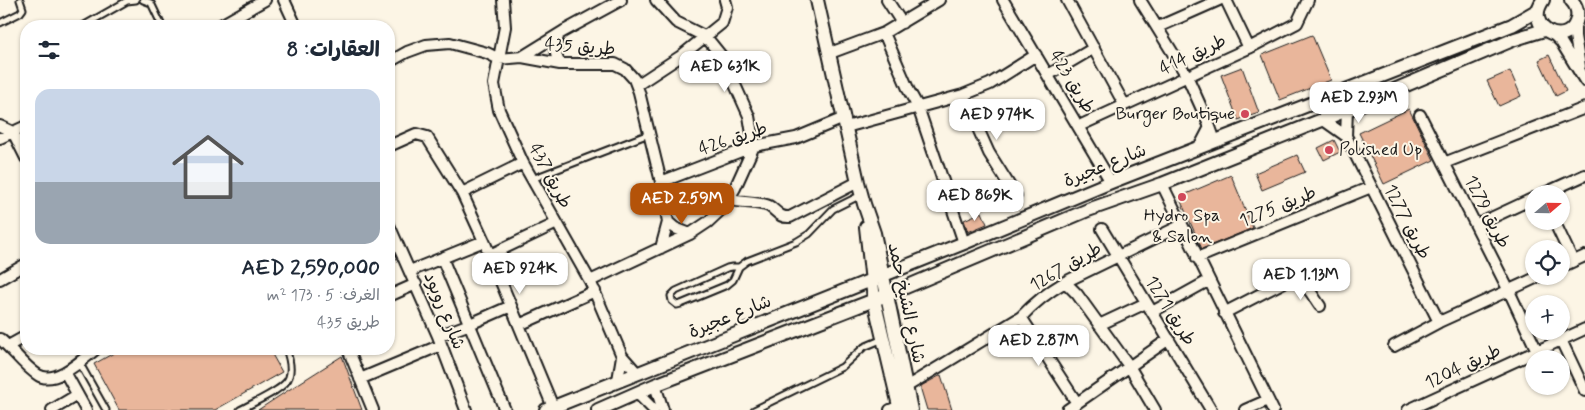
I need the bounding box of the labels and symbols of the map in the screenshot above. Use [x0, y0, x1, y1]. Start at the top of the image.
street label: طريق 414 [1156, 29, 1230, 81]
street label: طريق 435 [544, 32, 616, 62]
street label: طريق 423 [1044, 46, 1100, 118]
pin: AED 631K [673, 51, 777, 93]
pin: AED 2.93M [1302, 82, 1416, 124]
pin: AED 974K [945, 98, 1049, 141]
place label: Burger Boutique [1115, 102, 1235, 127]
marker: Burger Boutique [1239, 108, 1251, 120]
street label: طريق 426 [695, 117, 771, 161]
place label: Polished Up [1339, 138, 1422, 162]
street label: طريق 437 [523, 139, 577, 213]
street label: شارع عجيرة [1060, 139, 1150, 193]
marker: Polished Up [1323, 144, 1335, 156]
street label: طريق 1279 [1458, 171, 1516, 253]
pin: AED 869K [923, 180, 1027, 222]
street label: طريق 1277 [1378, 180, 1436, 264]
street label: طريق 1275 [1236, 181, 1320, 233]
pin: AED 2.59M [625, 182, 739, 225]
north arrow [1525, 185, 1570, 230]
marker: Hydro Spa & Salon [1176, 191, 1188, 203]
place label: Hydro Spa & Salon [1144, 204, 1220, 249]
street label: طريق 1267 [1026, 237, 1106, 297]
street label: شارع الشيخ حمد [881, 240, 931, 366]
pin: AED 924K [468, 252, 572, 295]
pin: AED 1.13M [1244, 258, 1358, 301]
street label: شارع روبود [418, 269, 470, 353]
street label: طريق 1271 [1139, 271, 1201, 351]
street label: شارع عجيرة [685, 290, 775, 344]
pin: AED 2.87M [982, 324, 1096, 367]
street label: طريق 1204 [1421, 339, 1505, 395]

